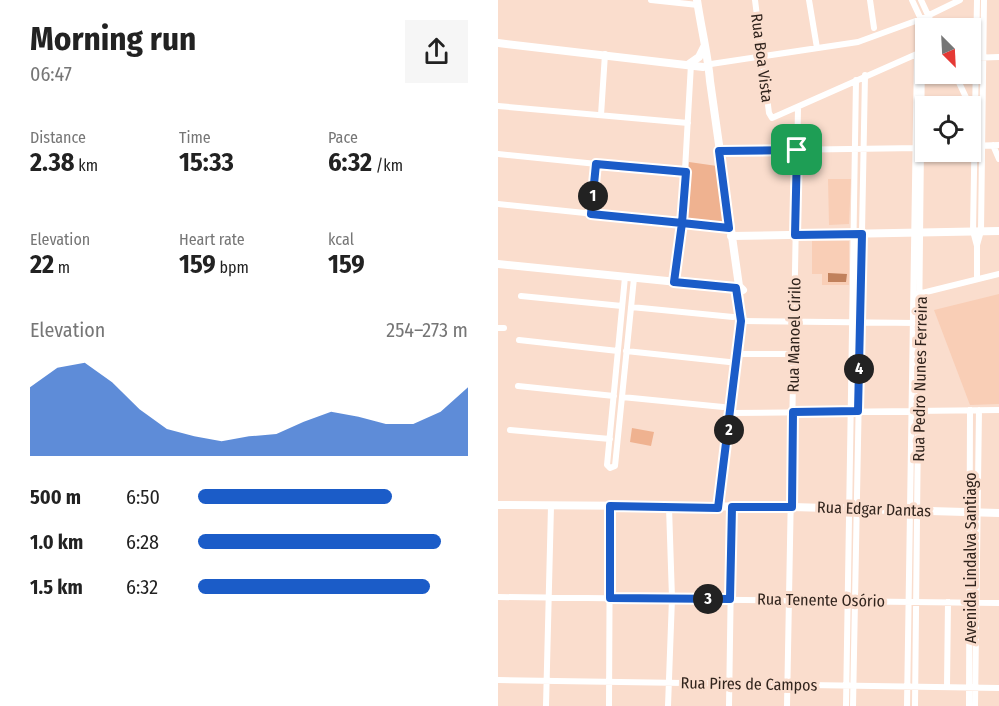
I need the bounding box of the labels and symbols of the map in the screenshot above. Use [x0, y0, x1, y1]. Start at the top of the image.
street label: Rua Boa Vista [747, 13, 777, 104]
north arrow [915, 18, 981, 84]
pin [771, 124, 822, 175]
pin: 1 [578, 181, 608, 211]
street label: Rua Manoel Cirilo [783, 277, 805, 393]
street label: Rua Pedro Nunes Ferreira [909, 296, 931, 462]
pin: 4 [844, 354, 874, 384]
pin: 2 [714, 415, 744, 445]
street label: Avenida Lindalva Santiago [961, 472, 980, 644]
street label: Rua Edgar Dantas [817, 498, 931, 520]
pin: 3 [693, 584, 723, 614]
street label: Rua Tenente Osório [757, 589, 885, 611]
street label: Rua Pires de Campos [680, 673, 818, 695]

